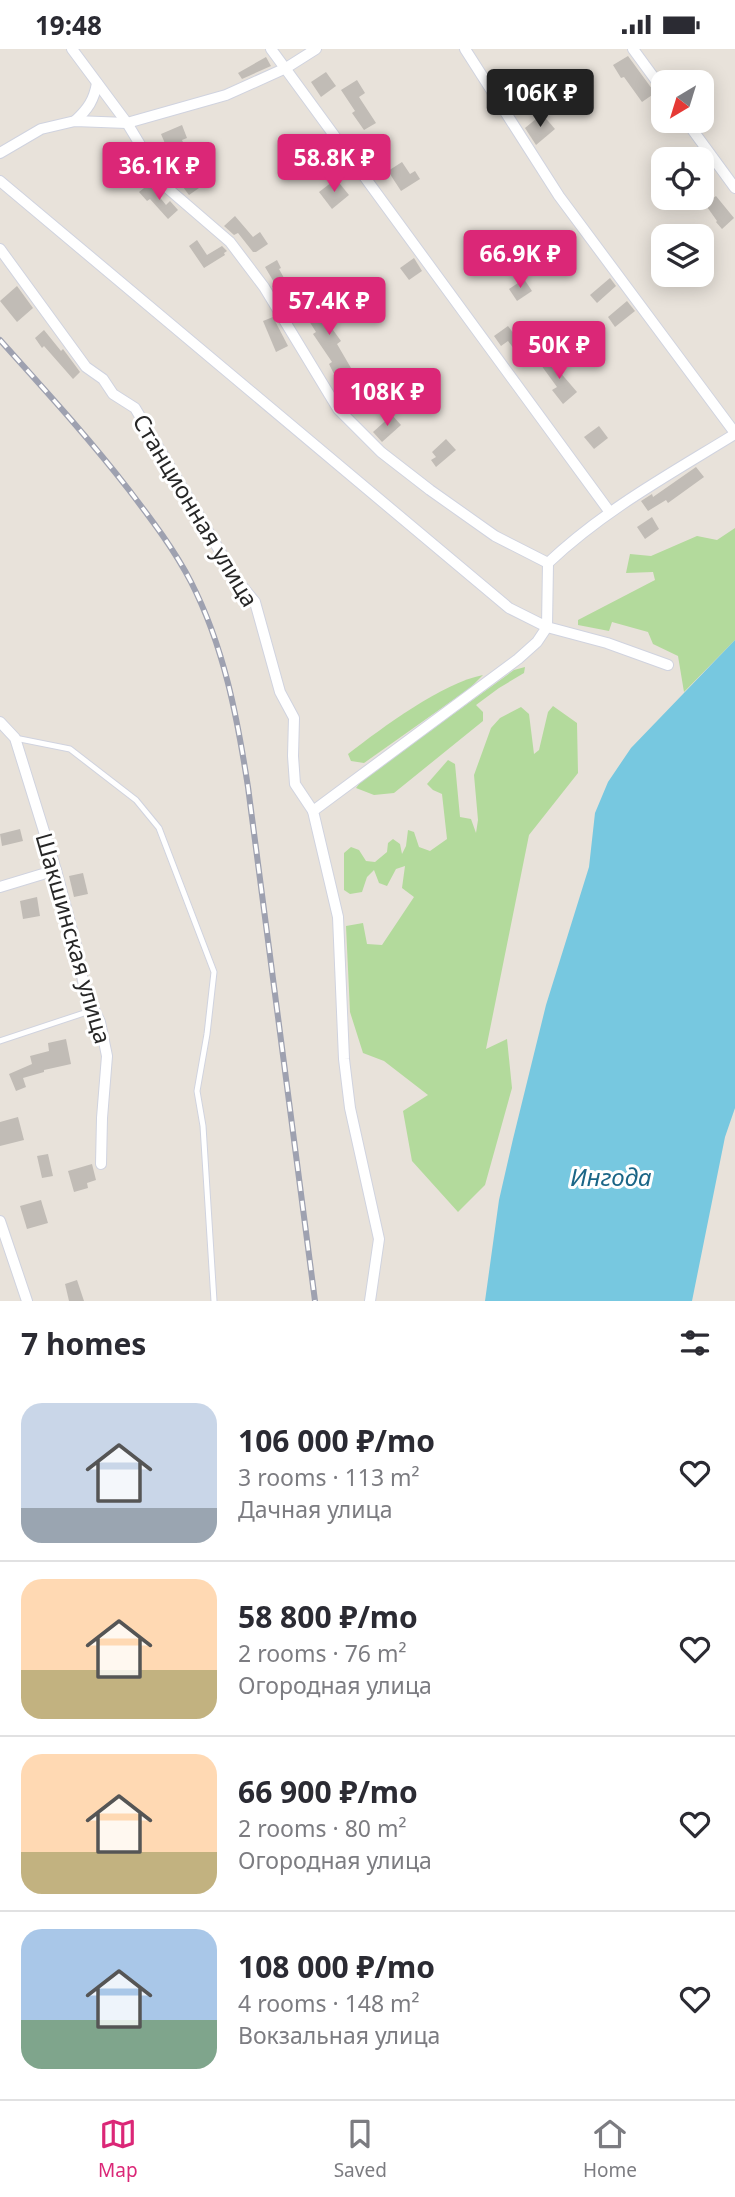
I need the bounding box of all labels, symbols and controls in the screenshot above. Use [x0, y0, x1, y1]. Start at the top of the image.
text: 19:48 [35, 7, 102, 43]
pin: 106K ₽ [483, 69, 597, 129]
north arrow [651, 70, 714, 133]
map controls [651, 70, 714, 287]
text: 106K ₽ [503, 76, 577, 108]
pin: 58.8K ₽ [269, 135, 399, 194]
text: 58.8K ₽ [294, 141, 374, 173]
pin: 36.1K ₽ [94, 143, 224, 202]
button: locate [651, 147, 714, 210]
text: 36.1K ₽ [119, 149, 199, 181]
button: layers [651, 224, 714, 287]
pin: 66.9K ₽ [455, 231, 585, 290]
text: 66.9K ₽ [480, 237, 560, 269]
pin: 57.4K ₽ [264, 278, 394, 337]
text: 57.4K ₽ [289, 284, 369, 316]
pin: 50K ₽ [510, 321, 608, 381]
text: 50K ₽ [528, 328, 590, 360]
pin: 108K ₽ [330, 369, 444, 428]
text: 108K ₽ [350, 375, 424, 407]
street label: Станционная улица [126, 408, 266, 612]
street label: Шакшинская улица [29, 829, 119, 1047]
water label: Ингода [570, 1160, 652, 1193]
text: 7 homes [21, 1323, 146, 1364]
icon: filters [676, 1324, 714, 1362]
text: 106 000 ₽/mo [238, 1420, 435, 1461]
icon: home [77, 1431, 161, 1515]
icon: heart [676, 1454, 714, 1492]
text: 3 rooms · 113 m² [238, 1461, 420, 1493]
text: Дачная улица [238, 1493, 392, 1525]
text: 58 800 ₽/mo [238, 1596, 418, 1637]
icon: home [77, 1607, 161, 1691]
icon: heart [676, 1630, 714, 1668]
text: 2 rooms · 76 m² [238, 1637, 407, 1669]
text: Огородная улица [238, 1669, 432, 1701]
text: 66 900 ₽/mo [238, 1771, 418, 1812]
icon: home [77, 1782, 161, 1866]
icon: heart [676, 1805, 714, 1843]
text: 2 rooms · 80 m² [238, 1812, 407, 1844]
text: Огородная улица [238, 1844, 432, 1876]
text: 108 000 ₽/mo [238, 1946, 435, 1987]
icon: home [77, 1957, 161, 2041]
icon: heart [676, 1980, 714, 2018]
text: 4 rooms · 148 m² [238, 1987, 420, 2019]
text: Вокзальная улица [238, 2019, 440, 2051]
tab: Map [98, 2115, 138, 2183]
tab: Saved [334, 2115, 387, 2183]
tab: Home [583, 2115, 637, 2183]

